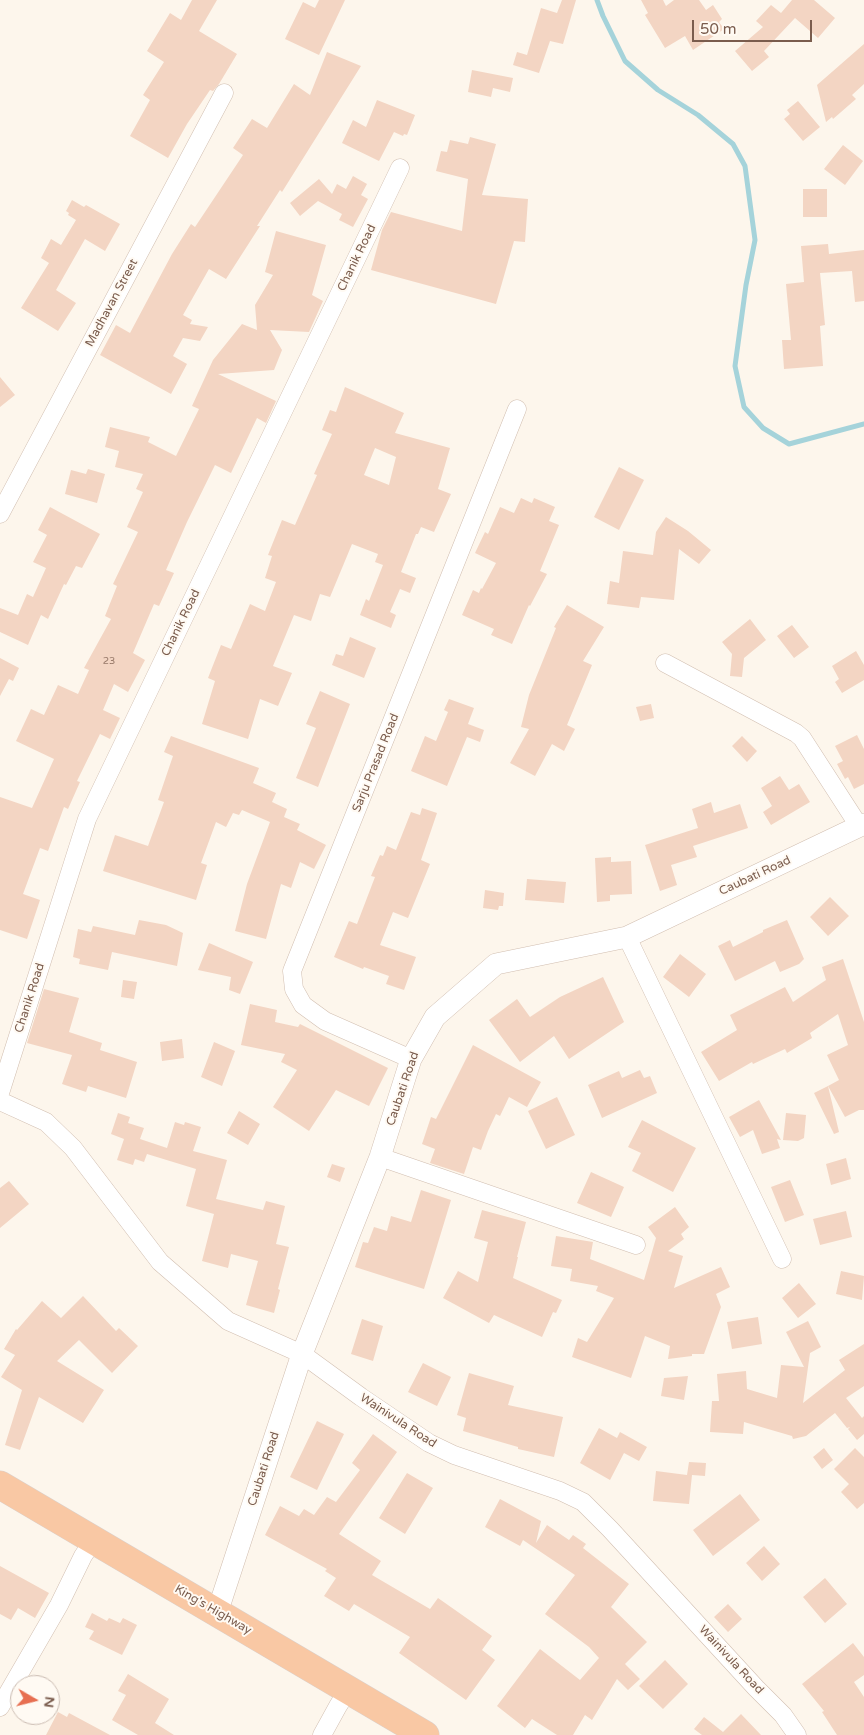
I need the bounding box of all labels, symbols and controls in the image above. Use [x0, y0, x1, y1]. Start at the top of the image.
scale bar [694, 10, 814, 42]
text: 50 m [700, 20, 737, 38]
street label: Chanik Road [335, 222, 379, 294]
street label: Madhavan Street [83, 257, 141, 349]
street label: Chanik Road [159, 587, 203, 659]
house number: 23 [103, 655, 115, 667]
street label: Sarju Prasad Road [350, 712, 402, 814]
street label: Caubati Road [717, 853, 793, 899]
street label: Chanik Road [12, 961, 48, 1035]
street label: Caubati Road [384, 1050, 422, 1128]
street label: Wainivula Road [357, 1391, 439, 1451]
street label: Caubati Road [245, 1430, 283, 1508]
street label: King's Highway [172, 1582, 254, 1638]
street label: Wainivula Road [696, 1623, 766, 1697]
north arrow [10, 1675, 60, 1725]
text: N [40, 1695, 59, 1709]

